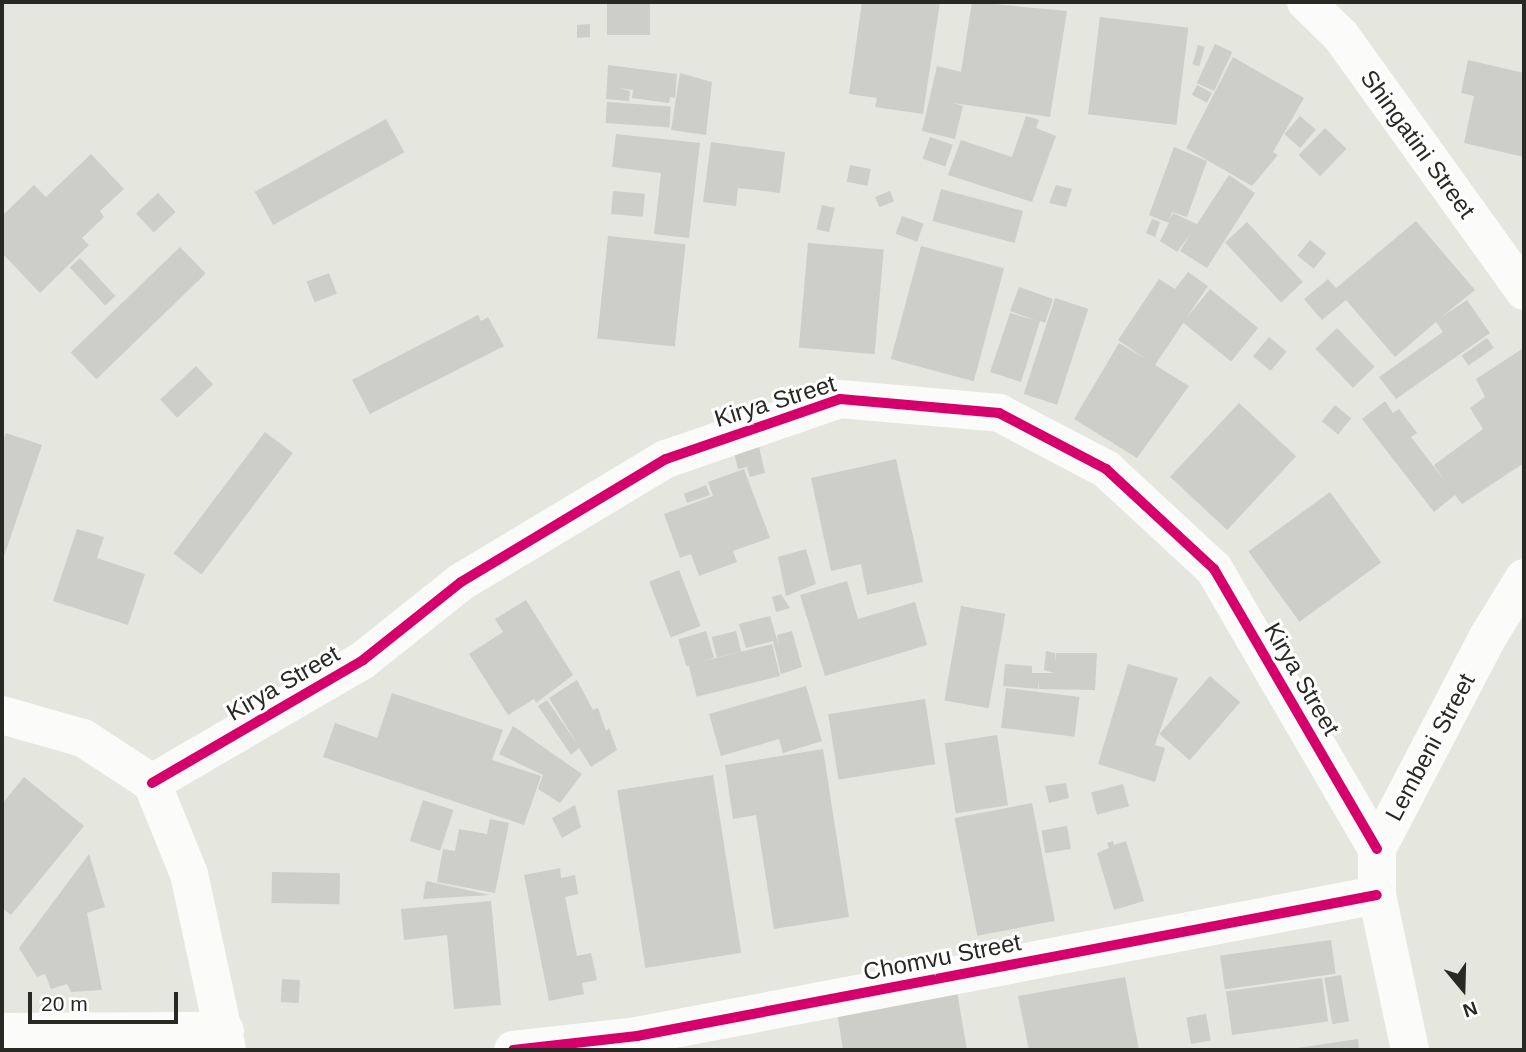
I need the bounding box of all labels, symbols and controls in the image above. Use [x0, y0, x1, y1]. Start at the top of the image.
street label: Shingatini Street [1355, 64, 1481, 224]
street label: Kirya Street [711, 369, 839, 433]
street label: Kirya Street [1258, 618, 1346, 740]
street label: Kirya Street [222, 639, 344, 727]
street label: Lembeni Street [1379, 668, 1481, 826]
street label: Chomvu Street [861, 928, 1023, 986]
north arrow [1428, 954, 1498, 1024]
scale bar [32, 978, 182, 1022]
text: 20 m [41, 992, 88, 1015]
text: N [1460, 997, 1480, 1021]

